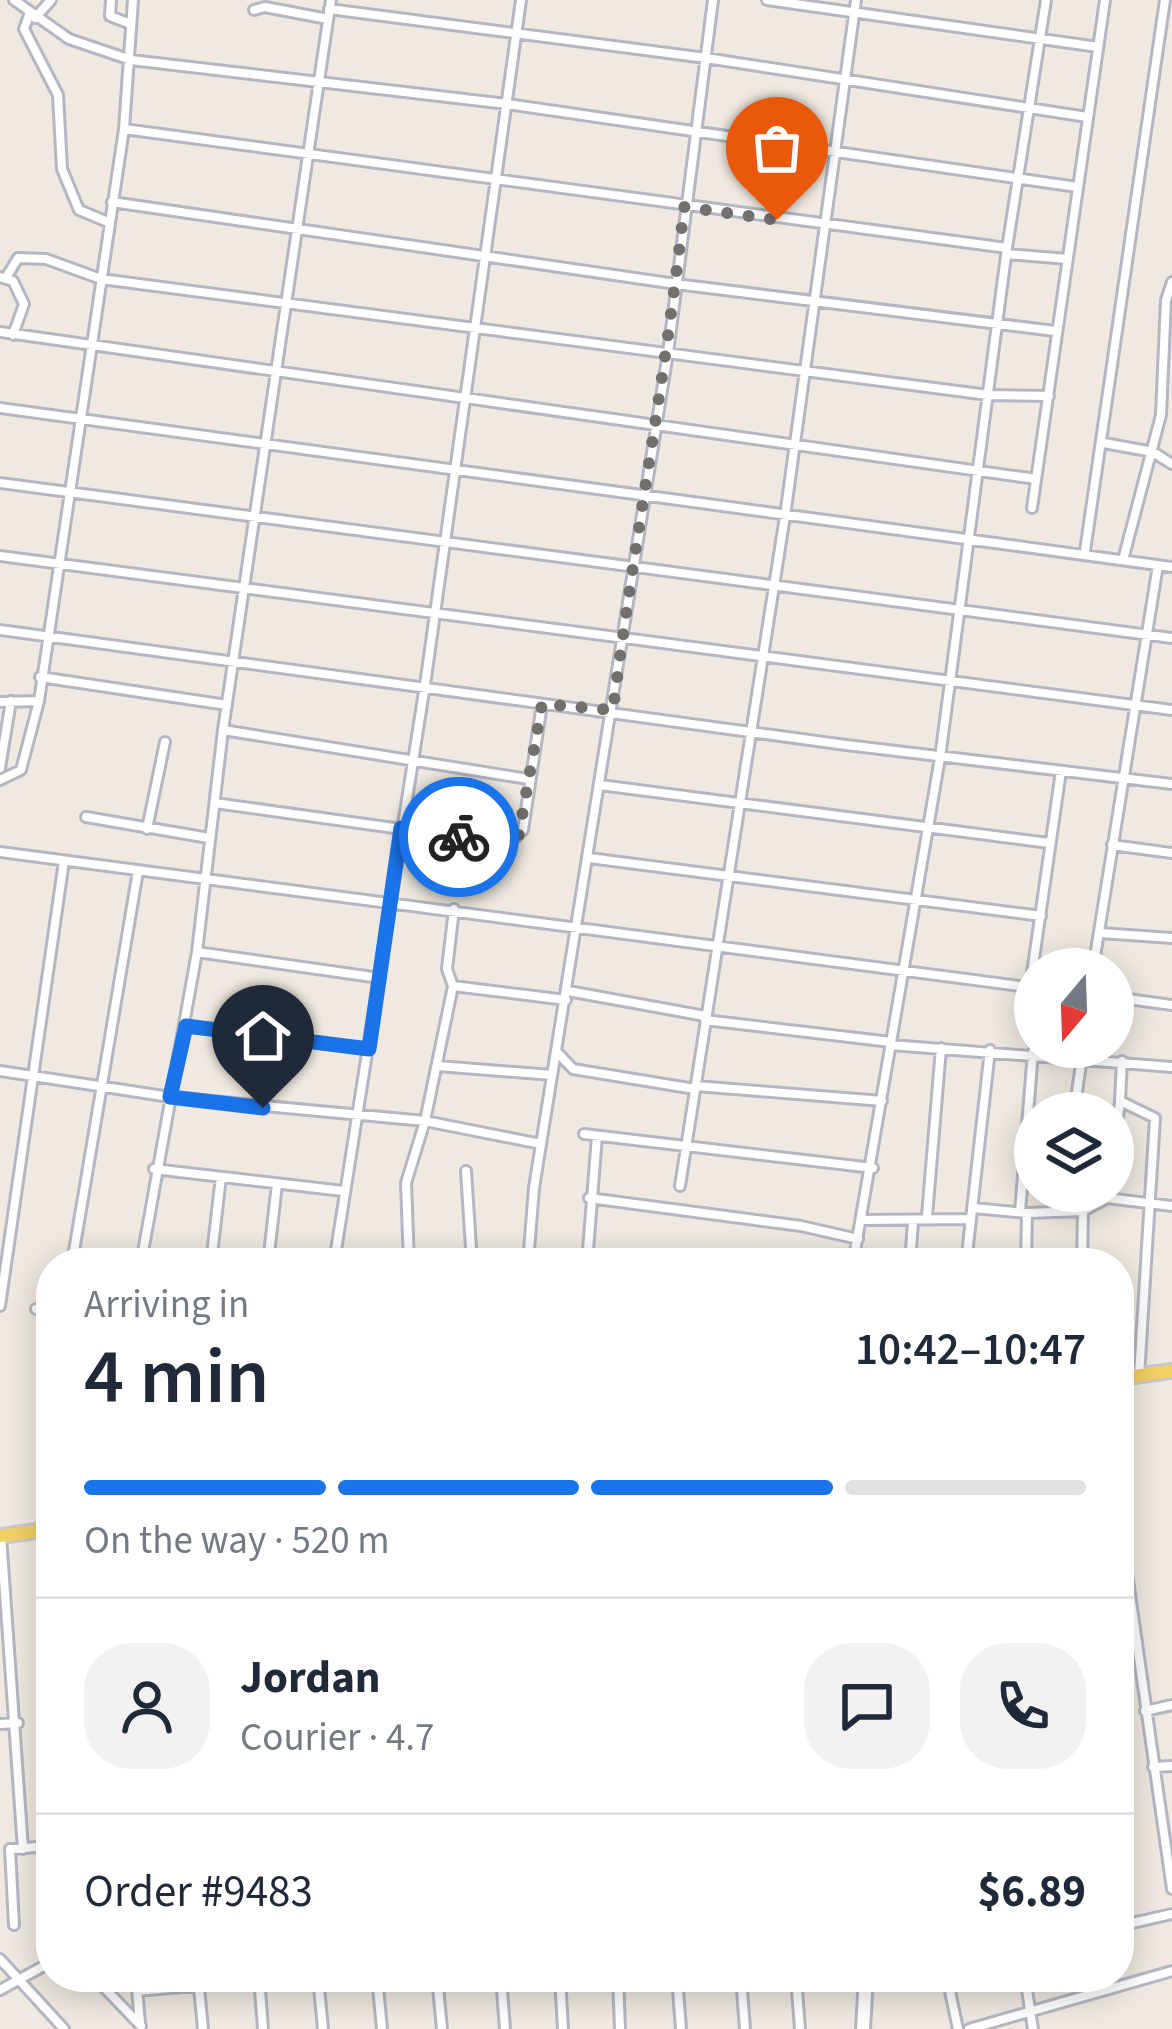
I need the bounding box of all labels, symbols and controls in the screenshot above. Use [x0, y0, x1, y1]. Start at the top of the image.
pin [726, 97, 828, 220]
icon: bag [744, 115, 810, 181]
courier [399, 777, 519, 897]
icon: bike [426, 804, 492, 870]
north arrow [1014, 948, 1134, 1068]
map controls [1014, 948, 1134, 1212]
pin [212, 985, 314, 1108]
icon: home [230, 1003, 296, 1069]
button: layers [1014, 1092, 1134, 1212]
text: Arriving in [84, 1277, 249, 1333]
text: 10:42–10:47 [855, 1318, 1086, 1382]
text: 4 min [84, 1322, 269, 1433]
text: On the way · 520 m [84, 1513, 390, 1569]
button: person [84, 1643, 210, 1769]
button: chat [804, 1643, 930, 1769]
button: phone [960, 1643, 1086, 1769]
text: Jordan [240, 1646, 381, 1710]
text: Courier · 4.7 [240, 1710, 434, 1766]
text: Order #9483 [84, 1860, 313, 1924]
text: $6.89 [977, 1860, 1086, 1924]

